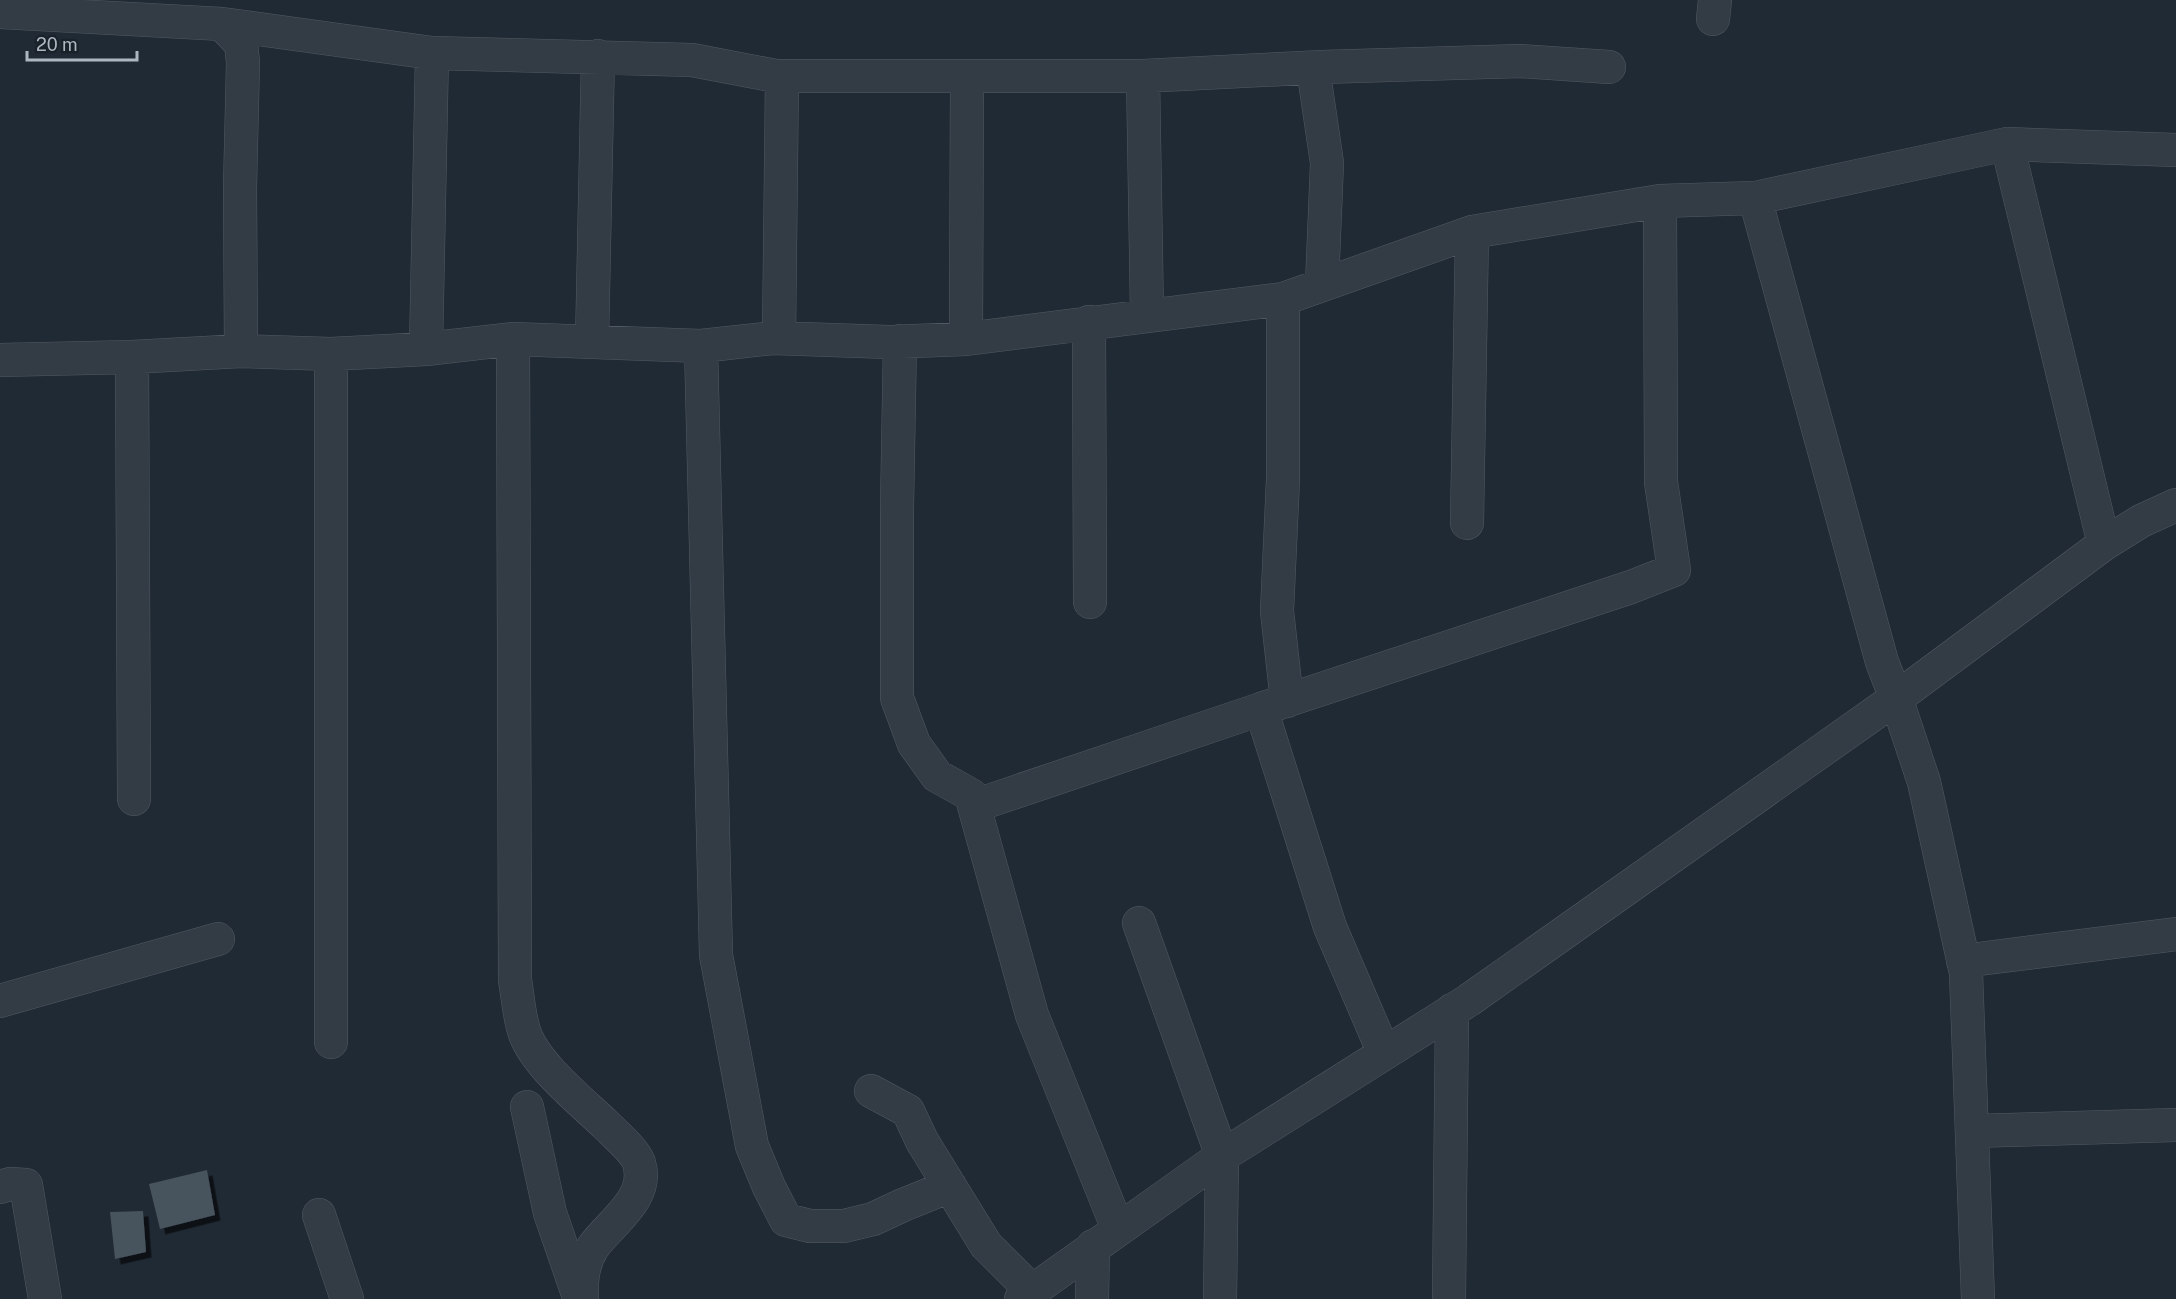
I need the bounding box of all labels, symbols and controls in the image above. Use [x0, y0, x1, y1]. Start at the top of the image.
scale bar [27, 24, 136, 62]
text: 20 m [36, 34, 78, 55]

